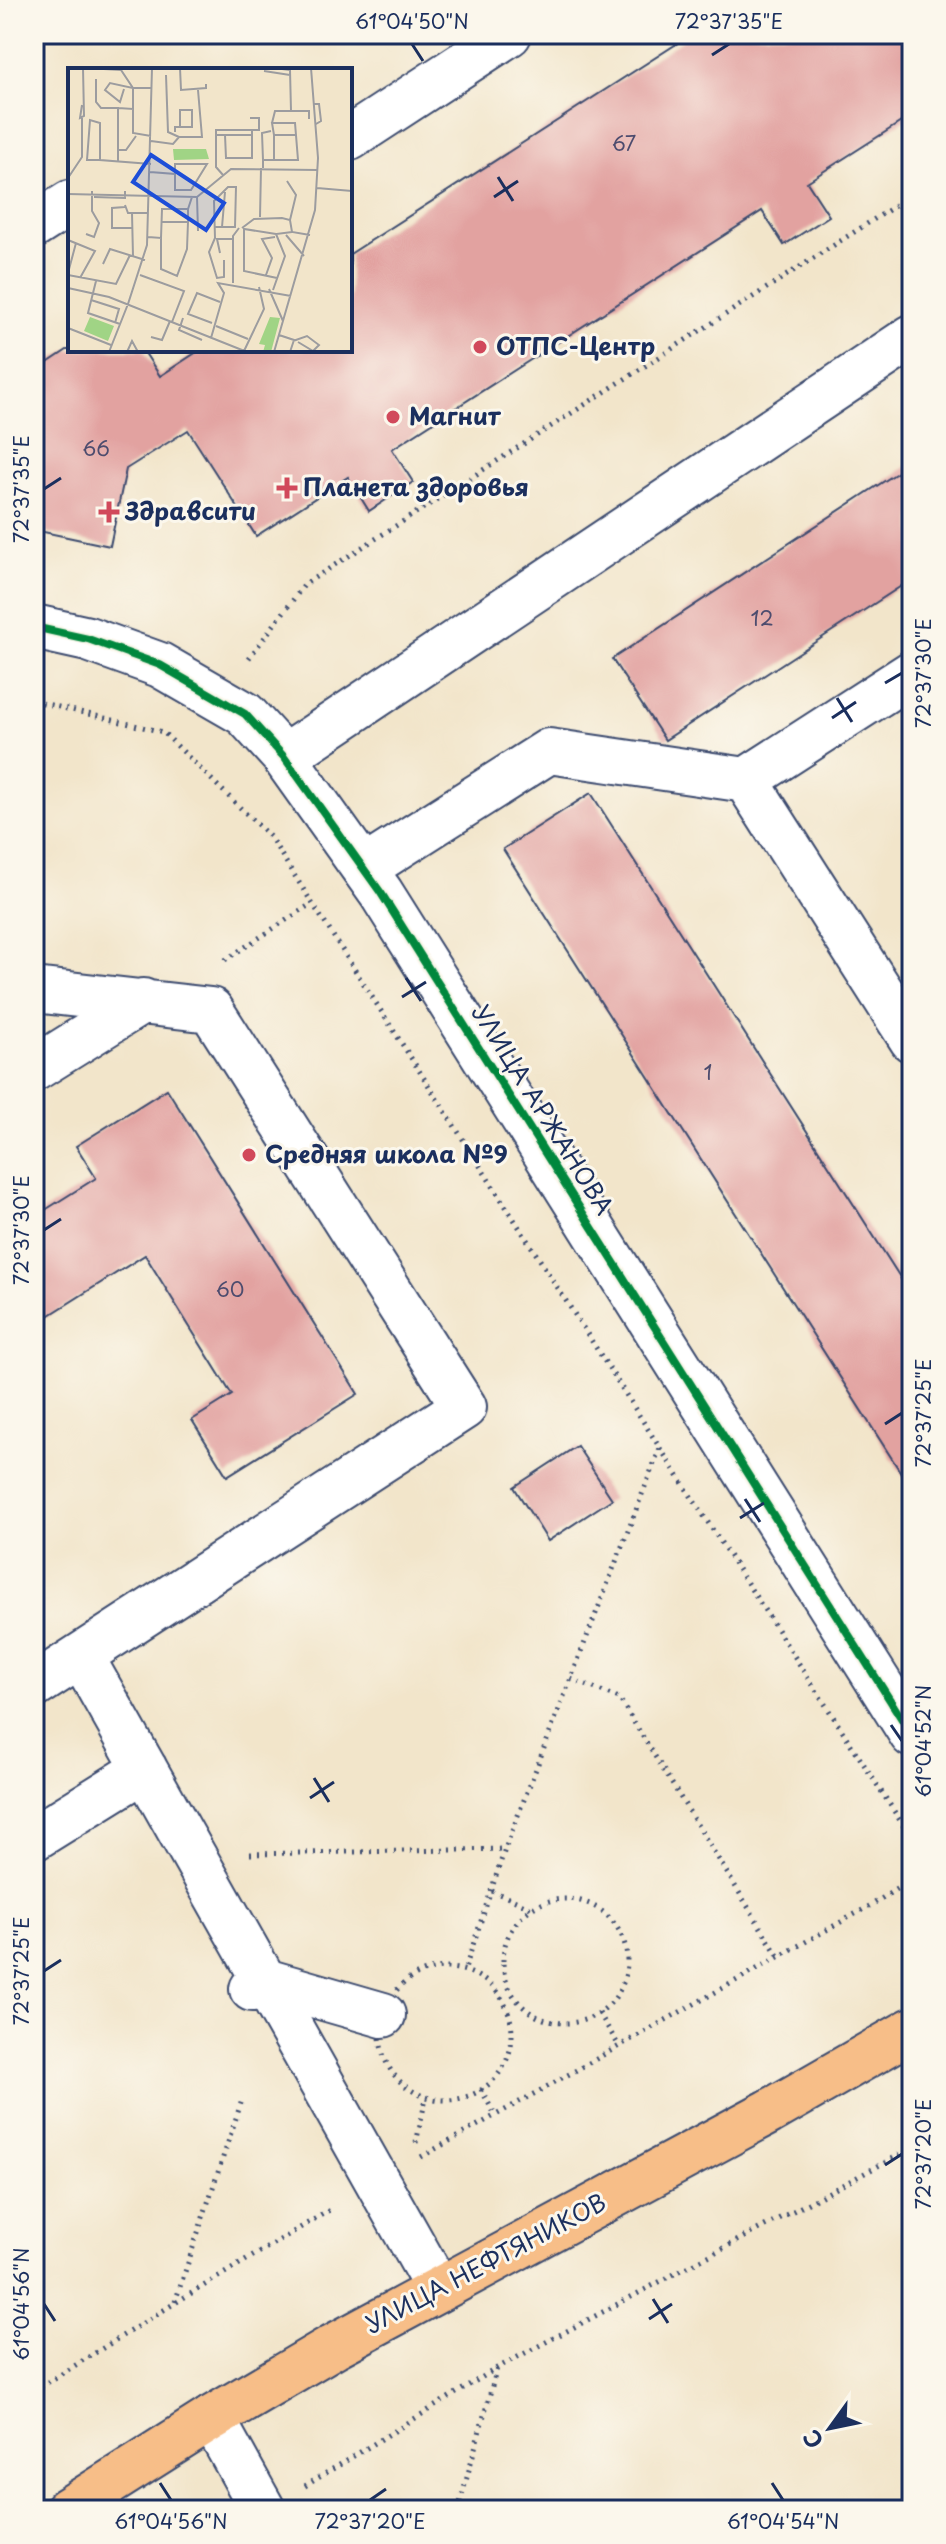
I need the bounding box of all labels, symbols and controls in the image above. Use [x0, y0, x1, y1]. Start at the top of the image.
text: 61°04'50"N [355, 6, 469, 36]
text: 72°37'35"E [675, 6, 783, 36]
inset map [68, 68, 352, 352]
house number: 67 [612, 128, 636, 158]
place label: ОТПС-Центр [496, 327, 655, 363]
marker: ОТПС-Центр [471, 338, 489, 356]
place label: Магнит [409, 397, 502, 433]
marker: Магнит [384, 408, 402, 426]
house number: 66 [82, 433, 110, 463]
text: 72°37'35"E [6, 435, 36, 543]
place label: Планета здоровья [303, 468, 529, 504]
marker: Планета здоровья [278, 479, 296, 497]
place label: Здравсити [124, 492, 256, 528]
marker: Здравсити [100, 503, 118, 521]
house number: 12 [750, 603, 774, 633]
text: 72°37'30"E [908, 618, 938, 728]
street label: УЛИЦА АРЖАНОВА [464, 997, 623, 1221]
house number: 1 [704, 1057, 712, 1087]
place label: Средняя школа №9 [265, 1135, 508, 1171]
marker: Средняя школа №9 [240, 1146, 258, 1164]
text: 72°37'30"E [6, 1175, 36, 1285]
house number: 60 [216, 1274, 244, 1304]
text: 72°37'25"E [908, 1358, 938, 1468]
text: 61°04'52"N [908, 1685, 938, 1797]
text: 72°37'25"E [6, 1916, 36, 2026]
text: 72°37'20"E [908, 2098, 938, 2210]
street label: УЛИЦА НЕФТЯНИКОВ [358, 2183, 612, 2341]
text: 61°04'56"N [6, 2247, 36, 2361]
north arrow [790, 2388, 870, 2468]
text: С [794, 2424, 830, 2456]
text: 61°04'56"N [114, 2506, 228, 2536]
text: 72°37'20"E [314, 2506, 426, 2536]
text: 61°04'54"N [727, 2506, 839, 2536]

